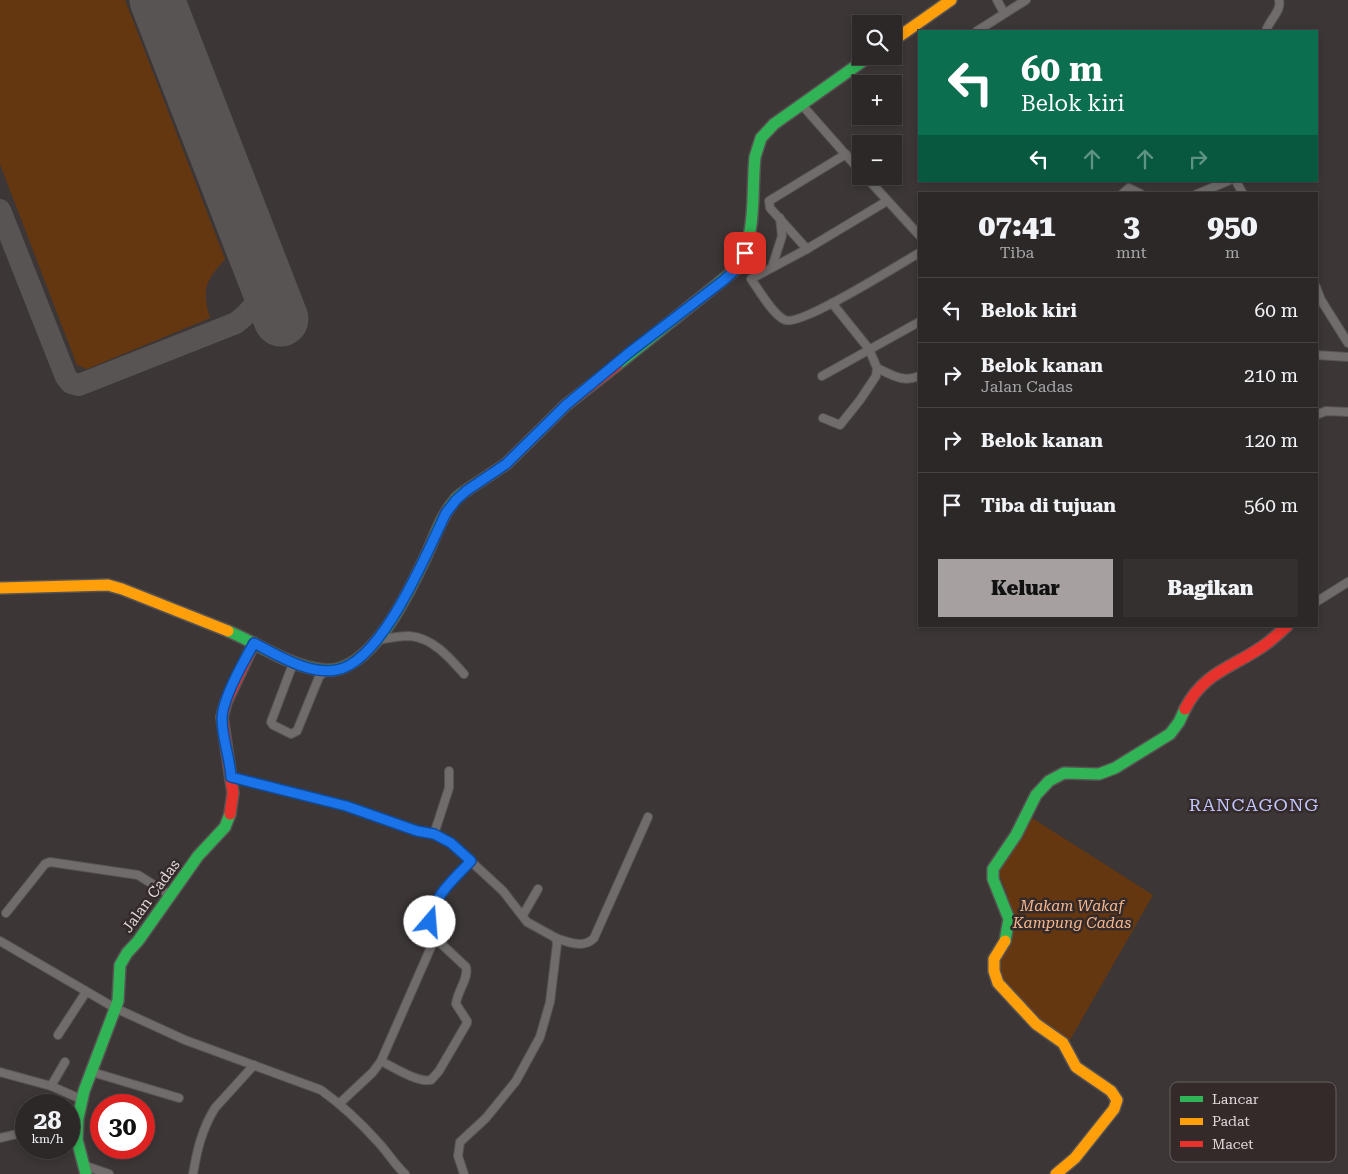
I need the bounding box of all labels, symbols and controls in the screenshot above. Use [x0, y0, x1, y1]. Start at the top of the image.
map controls [852, 15, 902, 185]
button: search [852, 15, 902, 65]
text: 60 m [1021, 49, 1103, 90]
icon: left [938, 50, 1003, 115]
button: + [852, 75, 902, 125]
text: Belok kiri [1021, 91, 1125, 116]
button: − [852, 135, 902, 185]
icon: left [1025, 145, 1053, 173]
icon: ahead [1078, 145, 1106, 173]
icon: ahead [1131, 145, 1159, 173]
icon: right [1184, 145, 1212, 173]
text: 07:41 [978, 208, 1056, 243]
text: 3 [1123, 208, 1140, 243]
text: 950 [1207, 208, 1258, 243]
pin [724, 232, 766, 274]
icon: arrive [731, 239, 759, 267]
text: Tiba [1000, 243, 1034, 262]
text: mnt [1116, 243, 1147, 262]
text: m [1225, 243, 1240, 262]
icon: left [938, 296, 966, 324]
text: Belok kiri [981, 299, 1077, 322]
text: 60 m [1255, 299, 1298, 322]
text: Belok kanan [981, 354, 1103, 377]
icon: right [938, 361, 966, 389]
text: 210 m [1244, 364, 1298, 387]
text: Jalan Cadas [981, 377, 1073, 396]
icon: right [938, 426, 966, 454]
text: Belok kanan [981, 429, 1103, 452]
text: 120 m [1244, 429, 1298, 452]
icon: arrive [938, 491, 966, 519]
text: Tiba di tujuan [981, 494, 1116, 517]
text: 560 m [1244, 494, 1298, 517]
button: Keluar [938, 559, 1113, 617]
button: Bagikan [1123, 559, 1298, 617]
district label: RANCAGONG [1189, 794, 1319, 815]
street label: Jalan Cadas [118, 856, 184, 936]
position arrow [403, 895, 455, 947]
park label: Makam Wakaf Kampung Cadas [1012, 897, 1131, 932]
legend [1170, 1082, 1336, 1162]
text: Lancar [1212, 1091, 1259, 1107]
speed limit sign: 30 [90, 1094, 155, 1159]
text: 28 [33, 1106, 62, 1135]
text: Padat [1212, 1113, 1250, 1129]
text: km/h [31, 1132, 64, 1146]
text: Macet [1212, 1136, 1253, 1152]

